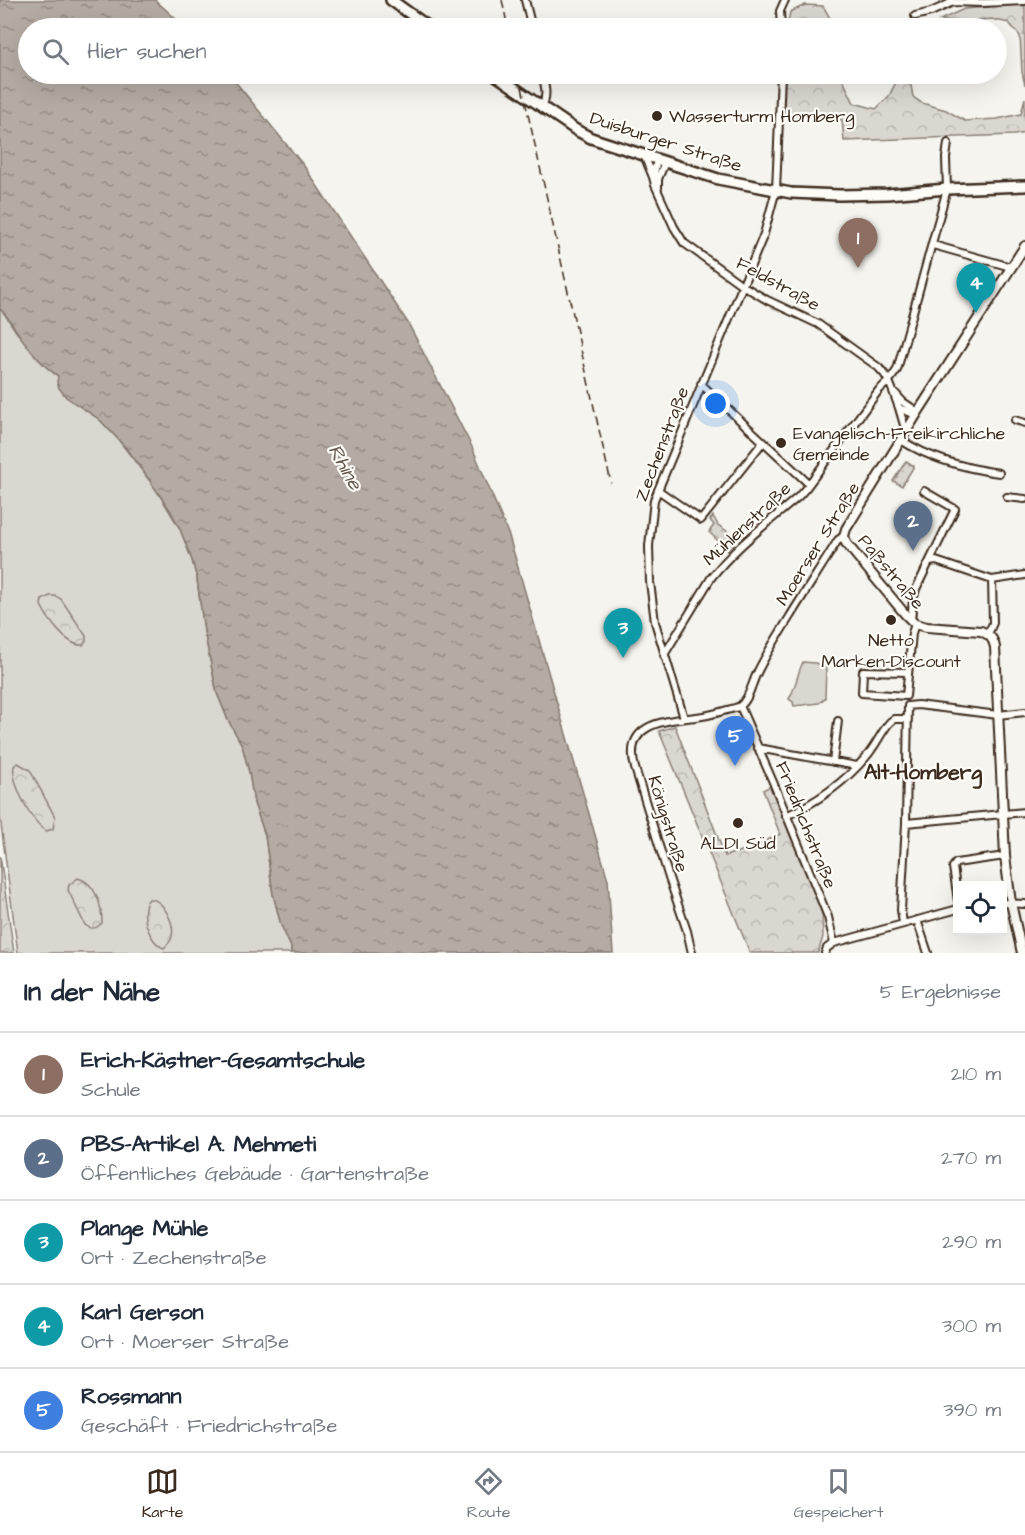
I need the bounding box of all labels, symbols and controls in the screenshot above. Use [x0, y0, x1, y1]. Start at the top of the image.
search box [18, 18, 1007, 84]
icon: search [39, 35, 72, 68]
text: Hier suchen [87, 36, 206, 67]
place label: Wasserturm Homberg [669, 104, 854, 130]
street label: Duisburger Straße [587, 106, 745, 179]
marker: Wasserturm Homberg [650, 109, 664, 123]
pin: 1 [838, 218, 878, 268]
street label: Feldstraße [732, 251, 825, 317]
pin: 4 [956, 264, 996, 313]
street label: Zechenstraße [629, 383, 695, 505]
your location [701, 389, 730, 418]
place label: Evangelisch-Freikirchliche Gemeinde [793, 421, 1005, 467]
marker: Evangelisch-Freikirchliche Gemeinde [774, 436, 788, 450]
water label: Rhine [321, 439, 369, 496]
street label: Mühlenstraße [697, 476, 797, 571]
street label: Moerser Straße [770, 477, 866, 610]
pin: 2 [894, 502, 932, 551]
street label: Paßstraße [852, 529, 930, 615]
pin: 3 [604, 608, 642, 658]
marker: Netto Marken-Discount [884, 613, 898, 627]
place label: Netto Marken-Discount [821, 628, 962, 674]
pin: 5 [716, 716, 754, 766]
street label: Friedrichstraße [769, 758, 843, 893]
district label: Alt-Homberg [864, 758, 982, 789]
street label: Königstraße [640, 773, 695, 876]
marker: ALDI Süd [731, 816, 745, 830]
place label: ALDI Süd [700, 831, 776, 856]
map controls [953, 881, 1007, 935]
button: locate [953, 881, 1007, 935]
text: In der Nähe [24, 974, 160, 1010]
text: 5 Ergebnisse [880, 978, 1001, 1006]
text: Erich-Kästner-Gesamtschule [81, 1045, 365, 1076]
text: 1 [42, 1060, 45, 1088]
text: 210 m [951, 1060, 1001, 1088]
text: Schule [81, 1076, 141, 1104]
text: PBS-Artikel A. Mehmeti [81, 1129, 316, 1160]
text: 2 [38, 1144, 49, 1172]
text: 270 m [941, 1144, 1001, 1172]
text: Öffentliches Gebäude · Gartenstraße [81, 1160, 429, 1188]
text: Plange Mühle [81, 1213, 208, 1244]
text: 3 [38, 1228, 49, 1256]
text: 290 m [942, 1228, 1001, 1256]
text: Ort · Zechenstraße [81, 1244, 267, 1272]
text: Karl Gerson [81, 1297, 204, 1328]
text: 4 [37, 1312, 50, 1340]
text: 300 m [942, 1312, 1001, 1340]
text: Ort · Moerser Straße [81, 1328, 289, 1356]
text: Rossmann [81, 1381, 181, 1412]
text: 5 [36, 1396, 51, 1424]
text: 390 m [943, 1396, 1001, 1424]
text: Geschäft · Friedrichstraße [81, 1412, 337, 1440]
tab: Karte [142, 1465, 183, 1523]
tab: Route [467, 1465, 510, 1523]
tab: Gespeichert [794, 1465, 883, 1523]

